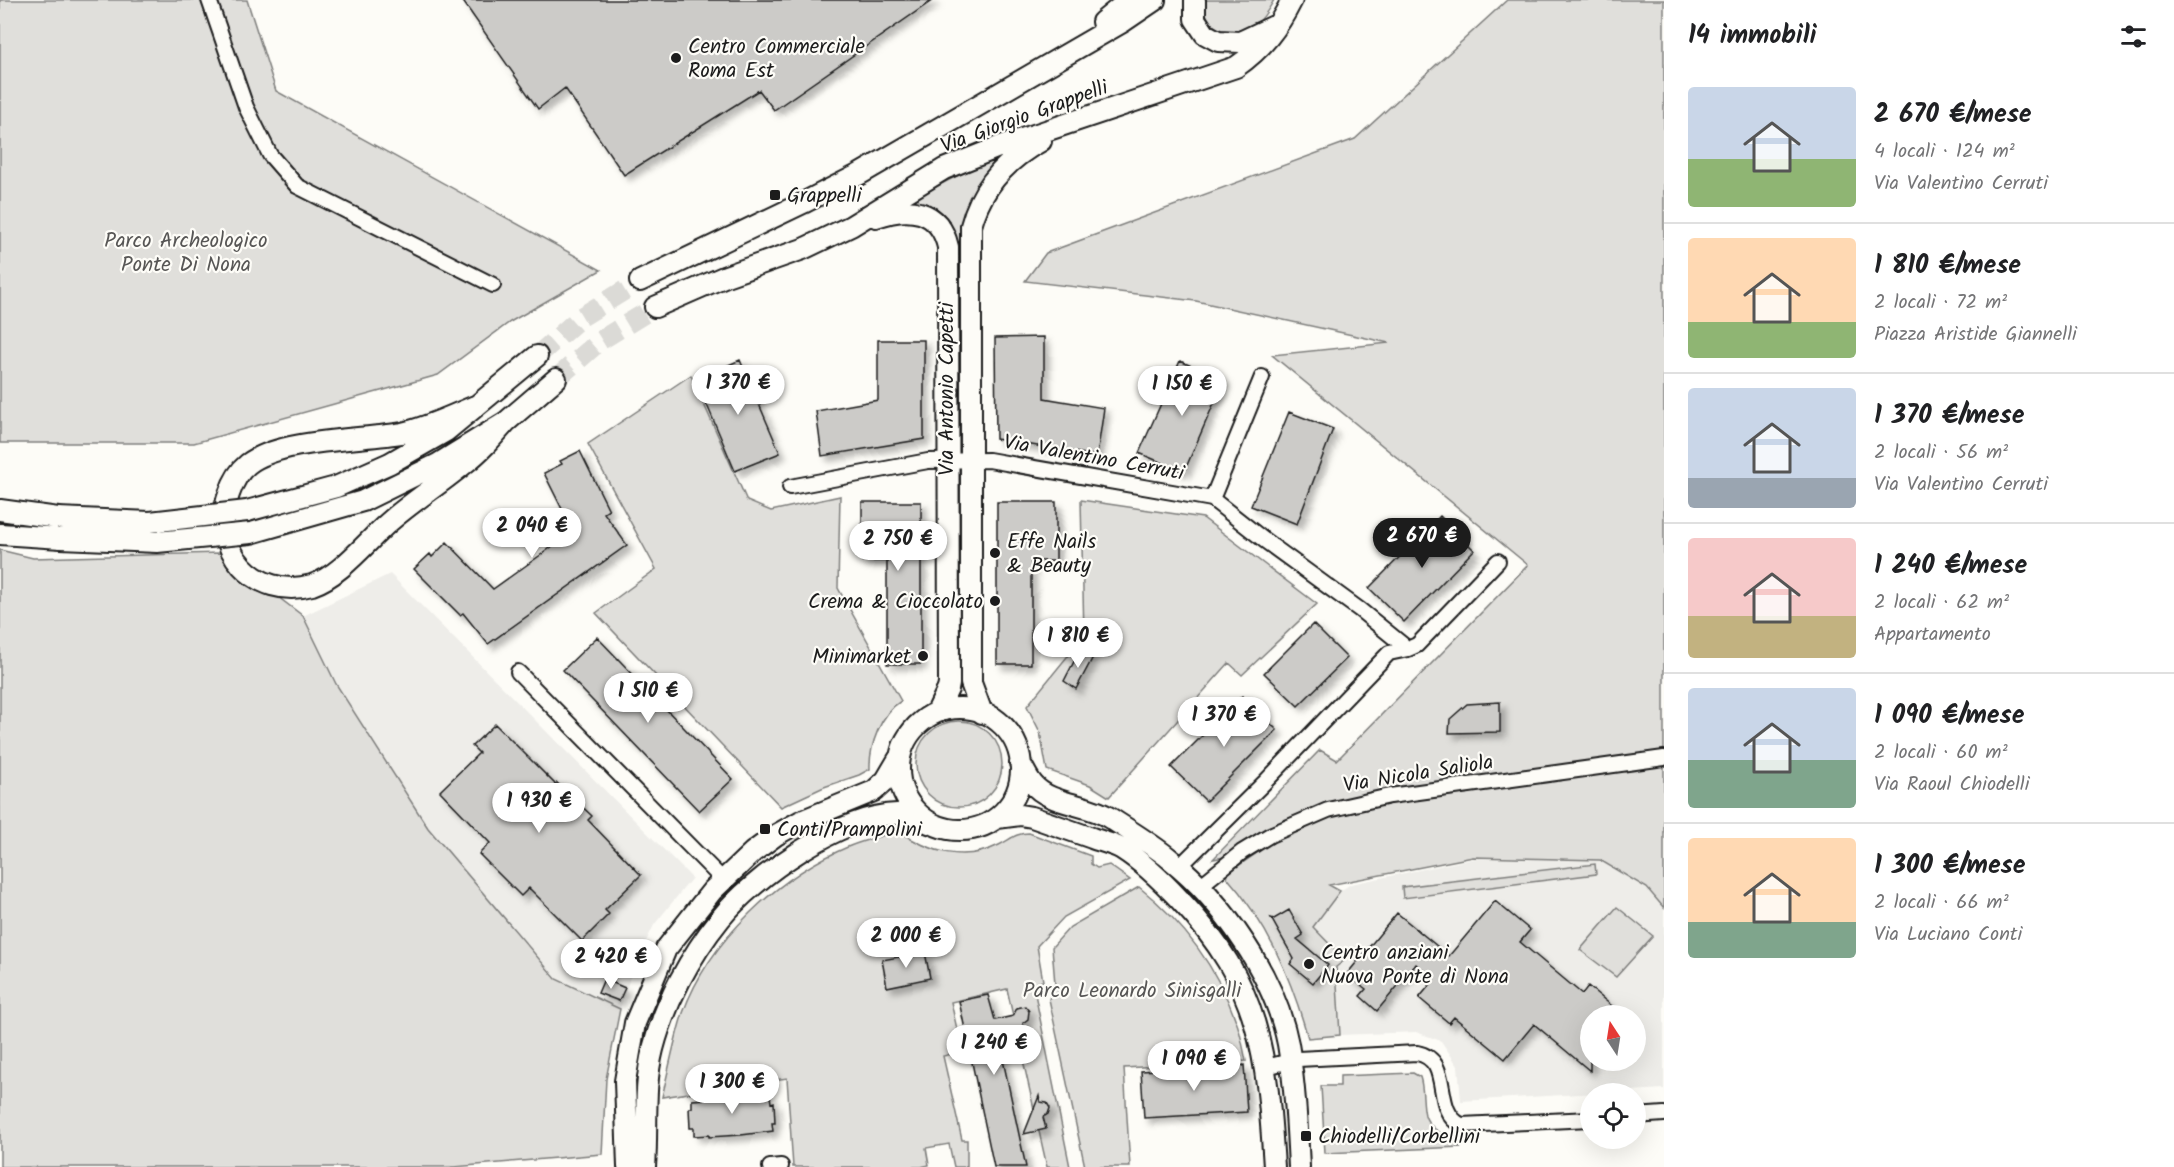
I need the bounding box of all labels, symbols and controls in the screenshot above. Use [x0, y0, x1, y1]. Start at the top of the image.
text: 14 immobili [1688, 15, 1816, 57]
icon: filters [2117, 20, 2150, 53]
place label: Centro Commerciale Roma Est [688, 31, 865, 88]
marker: Centro Commerciale Roma Est [669, 51, 683, 65]
street label: Via Giorgio Grappelli [936, 71, 1114, 163]
text: 2 670 €/mese [1874, 94, 2032, 136]
icon: home [1736, 111, 1808, 183]
text: 4 locali · 124 m² [1874, 136, 2015, 168]
text: Via Valentino Cerruti [1874, 168, 2048, 200]
place label: Grappelli [787, 180, 862, 213]
marker: Grappelli [768, 188, 782, 202]
park label: Parco Archeologico Ponte Di Nona [104, 225, 268, 282]
text: 1 810 €/mese [1874, 245, 2021, 287]
icon: home [1736, 262, 1808, 334]
text: 2 locali · 72 m² [1874, 287, 2007, 319]
street label: Via Antonio Capetti [931, 301, 964, 476]
text: Piazza Aristide Giannelli [1874, 319, 2077, 351]
pin: 1 370 € [683, 365, 793, 416]
pin: 1 150 € [1127, 366, 1237, 417]
text: 1 370 € [706, 368, 770, 400]
text: 1 150 € [1152, 369, 1212, 401]
text: 1 370 €/mese [1874, 395, 2024, 437]
icon: home [1736, 412, 1808, 484]
street label: Via Valentino Cerruti [1001, 426, 1188, 491]
text: 2 locali · 56 m² [1874, 437, 2008, 469]
text: Via Valentino Cerruti [1874, 469, 2048, 501]
pin: 2 040 € [477, 508, 587, 559]
text: 2 040 € [496, 511, 568, 543]
pin: 2 670 € [1367, 518, 1477, 569]
pin: 2 750 € [843, 521, 953, 572]
text: 2 670 € [1387, 521, 1457, 553]
text: 2 750 € [863, 524, 933, 556]
place label: Effe Nails & Beauty [1007, 526, 1096, 583]
text: 1 240 €/mese [1874, 545, 2027, 587]
marker: Effe Nails & Beauty [988, 546, 1002, 560]
icon: home [1736, 562, 1808, 634]
place label: Crema & Cioccolato [808, 586, 983, 619]
text: 2 locali · 62 m² [1874, 587, 2009, 619]
marker: Crema & Cioccolato [988, 594, 1002, 608]
pin: 1 810 € [1023, 618, 1133, 669]
text: Appartamento [1874, 619, 1991, 651]
text: 1 810 € [1047, 621, 1109, 653]
place label: Minimarket [812, 641, 912, 674]
marker: Minimarket [916, 649, 930, 663]
pin: 1 510 € [593, 673, 703, 724]
text: 1 510 € [618, 676, 678, 708]
text: 1 090 €/mese [1874, 695, 2024, 737]
pin: 1 370 € [1169, 697, 1279, 748]
text: 1 370 € [1192, 700, 1256, 732]
icon: home [1736, 712, 1808, 784]
text: 2 locali · 60 m² [1874, 737, 2008, 769]
street label: Via Nicola Saliola [1341, 746, 1496, 803]
text: Via Raoul Chiodelli [1874, 769, 2030, 801]
pin: 1 930 € [484, 783, 594, 834]
text: 1 930 € [506, 786, 572, 818]
place label: Conti/Prampolini [777, 814, 923, 847]
marker: Conti/Prampolini [758, 822, 772, 836]
text: 1 300 €/mese [1874, 845, 2025, 887]
icon: home [1736, 862, 1808, 934]
text: 2 locali · 66 m² [1874, 887, 2009, 919]
pin: 2 000 € [851, 918, 961, 969]
text: Via Luciano Conti [1874, 919, 2022, 951]
text: 2 000 € [871, 921, 941, 953]
place label: Centro anziani Nuova Ponte di Nona [1321, 937, 1509, 994]
pin: 2 420 € [556, 939, 666, 990]
text: 2 420 € [575, 942, 647, 974]
marker: Centro anziani Nuova Ponte di Nona [1302, 957, 1316, 971]
park label: Parco Leonardo Sinisgalli [1023, 975, 1242, 1008]
north arrow [1580, 1005, 1646, 1071]
map controls [1580, 1005, 1646, 1149]
pin: 1 240 € [939, 1025, 1049, 1076]
text: 1 240 € [961, 1028, 1027, 1060]
pin: 1 090 € [1139, 1041, 1249, 1092]
text: 1 090 € [1162, 1044, 1226, 1076]
pin: 1 300 € [677, 1064, 787, 1115]
text: 1 300 € [699, 1067, 765, 1099]
button: locate [1580, 1083, 1646, 1149]
place label: Chiodelli/Corbellini [1318, 1121, 1481, 1154]
marker: Chiodelli/Corbellini [1299, 1129, 1313, 1143]

